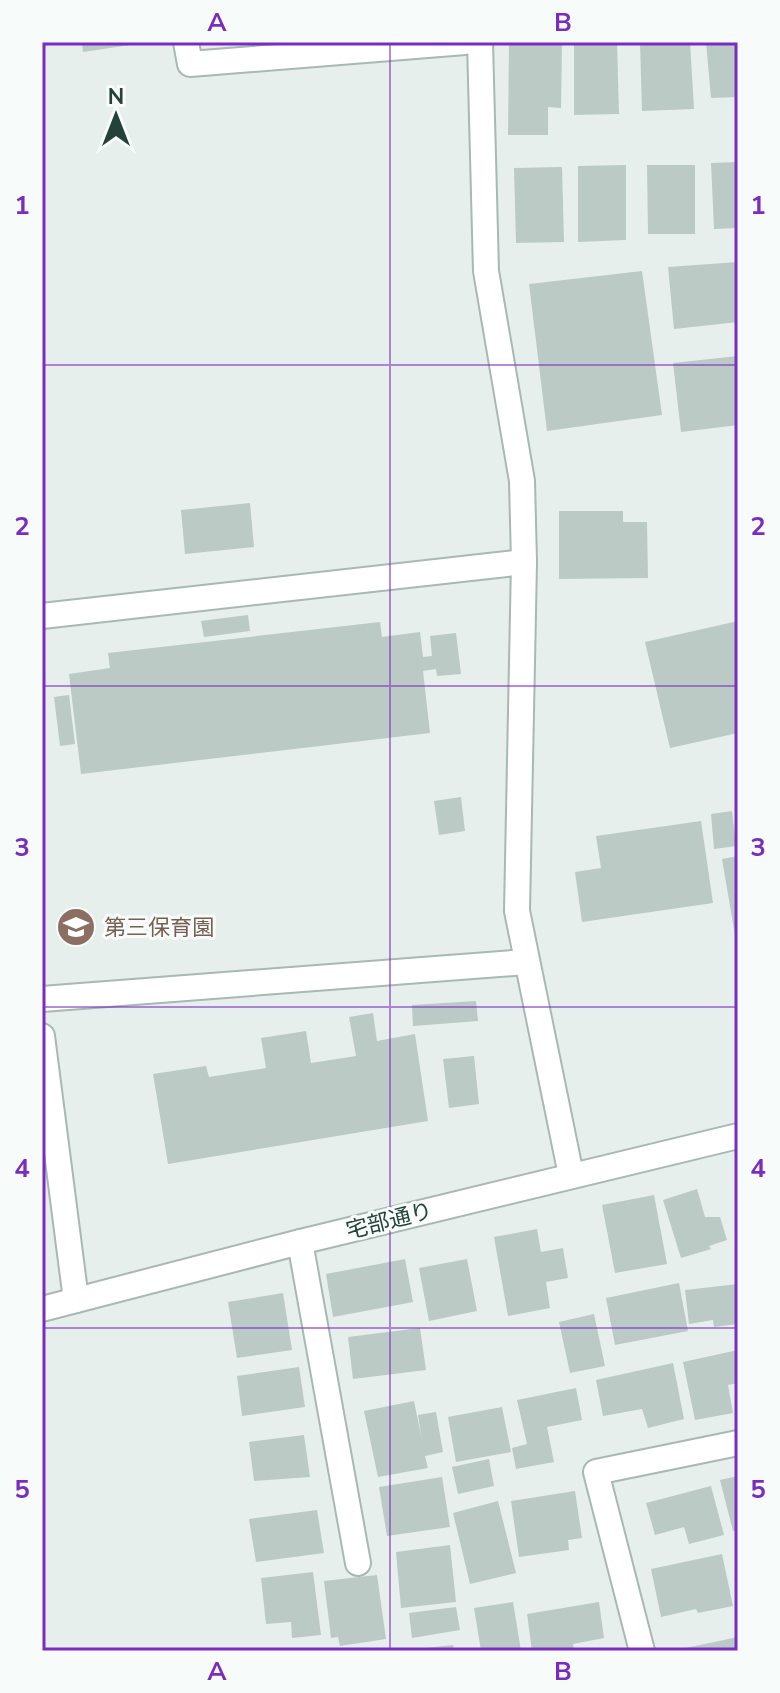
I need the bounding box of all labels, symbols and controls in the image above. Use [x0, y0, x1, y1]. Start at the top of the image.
text: A [207, 5, 227, 40]
text: B [554, 5, 572, 40]
north arrow [76, 76, 156, 156]
text: N [108, 82, 124, 112]
text: 1 [14, 188, 30, 223]
text: 1 [750, 188, 766, 223]
text: 2 [14, 509, 30, 544]
text: 2 [750, 509, 766, 544]
text: 3 [14, 830, 30, 865]
text: 3 [750, 830, 766, 865]
school or university icon: 第三保育園 [55, 906, 97, 948]
place label: 第三保育園 [104, 913, 214, 943]
text: 4 [14, 1151, 30, 1186]
text: 4 [750, 1151, 766, 1186]
street label: 宅部通り [343, 1196, 436, 1246]
text: 5 [14, 1472, 30, 1507]
text: 5 [750, 1472, 766, 1507]
text: A [207, 1654, 227, 1689]
text: B [554, 1654, 572, 1689]

